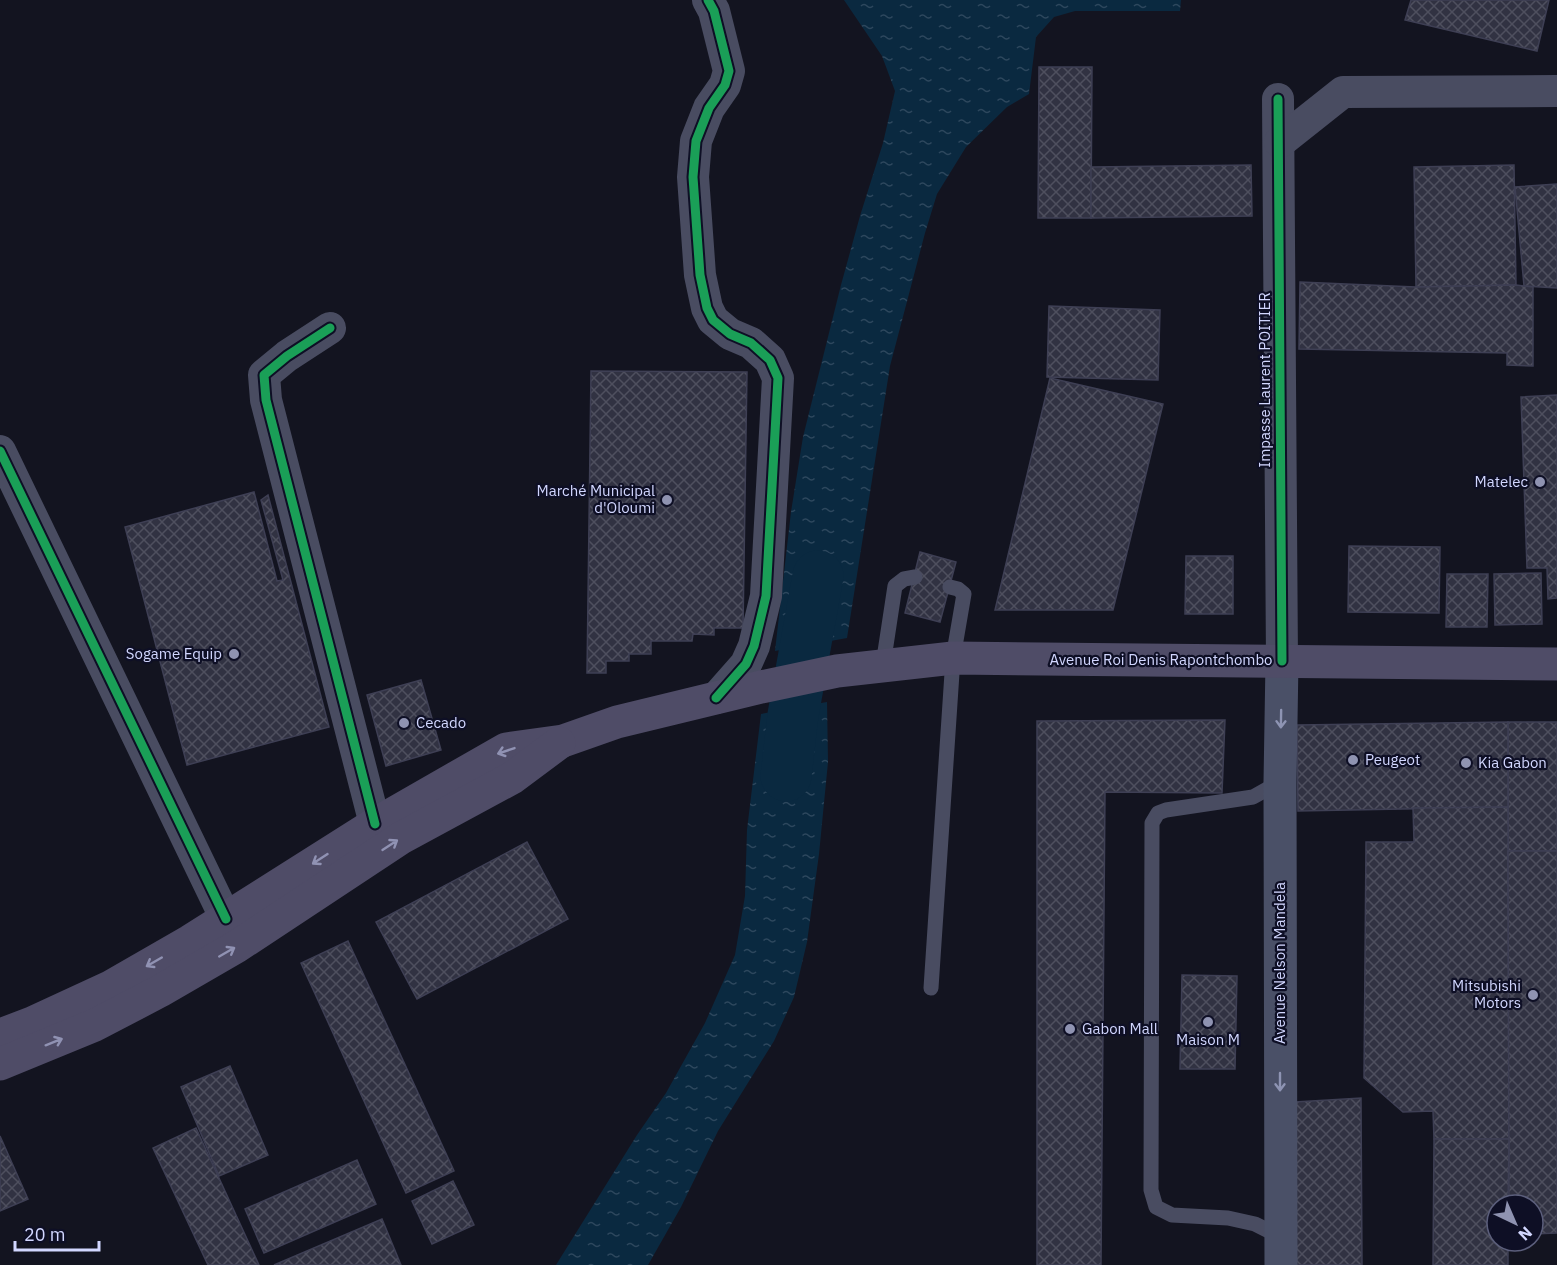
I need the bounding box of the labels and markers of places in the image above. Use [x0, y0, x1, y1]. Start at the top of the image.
place label: Matelec [1475, 472, 1528, 491]
marker: Matelec [1533, 475, 1547, 489]
place label: Marché Municipal d'Oloumi [536, 481, 655, 517]
marker: Marché Municipal d'Oloumi [660, 493, 674, 507]
place label: Sogame Equip [126, 644, 222, 663]
marker: Sogame Equip [227, 647, 241, 661]
place label: Cecado [416, 713, 466, 732]
marker: Cecado [397, 716, 411, 730]
place label: Peugeot [1365, 750, 1420, 769]
marker: Peugeot [1346, 753, 1360, 767]
place label: Kia Gabon [1478, 753, 1547, 772]
marker: Kia Gabon [1459, 756, 1473, 770]
place label: Mitsubishi Motors [1452, 976, 1521, 1012]
marker: Mitsubishi Motors [1526, 988, 1540, 1002]
marker: Maison M [1201, 1015, 1215, 1029]
place label: Gabon Mall [1082, 1019, 1158, 1038]
marker: Gabon Mall [1063, 1022, 1077, 1036]
place label: Maison M [1176, 1030, 1240, 1049]

